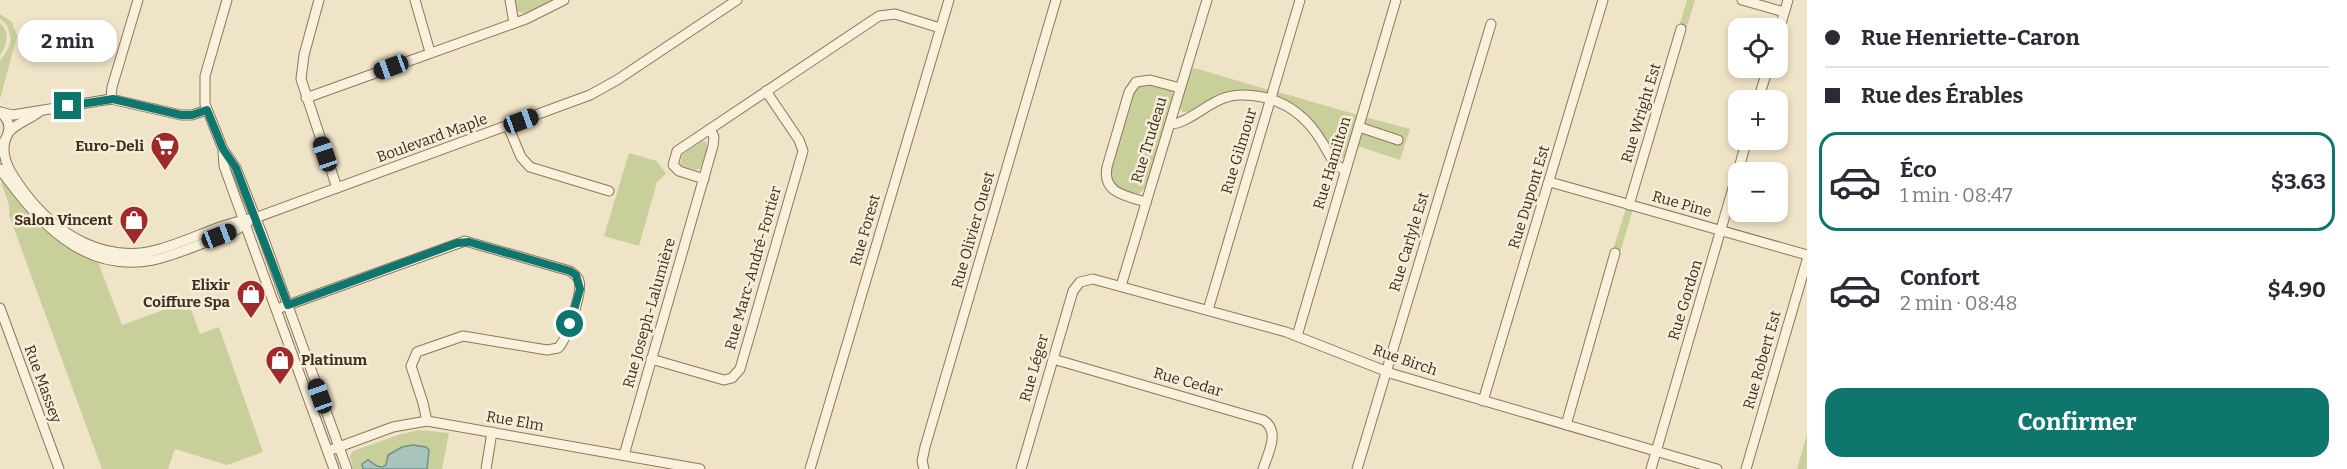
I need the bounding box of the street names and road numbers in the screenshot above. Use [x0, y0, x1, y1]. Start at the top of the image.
street label: Rue Wright Est [1617, 60, 1665, 165]
street label: Rue Trudeau [1127, 95, 1171, 185]
street label: Rue Gilmour [1217, 106, 1261, 196]
street label: Boulevard Maple [374, 110, 490, 166]
street label: Rue Hamilton [1309, 114, 1355, 212]
street label: Rue Dupont Est [1505, 143, 1553, 251]
street label: Rue Olivier Ouest [948, 169, 998, 291]
street label: Rue Marc-André-Fortier [721, 184, 785, 352]
street label: Rue Pine [1650, 187, 1714, 221]
street label: Rue Carlyle Est [1385, 190, 1433, 294]
street label: Rue Forest [846, 192, 884, 268]
street label: Rue Joseph-Lalumière [619, 236, 679, 390]
street label: Rue Gordon [1664, 257, 1706, 342]
street label: Rue Robert Est [1739, 308, 1785, 411]
street label: Rue Léger [1016, 332, 1052, 404]
street label: Rue Birch [1370, 341, 1440, 380]
street label: Rue Massey [21, 343, 65, 425]
street label: Rue Cedar [1151, 364, 1225, 401]
street label: Rue Elm [485, 407, 546, 435]

